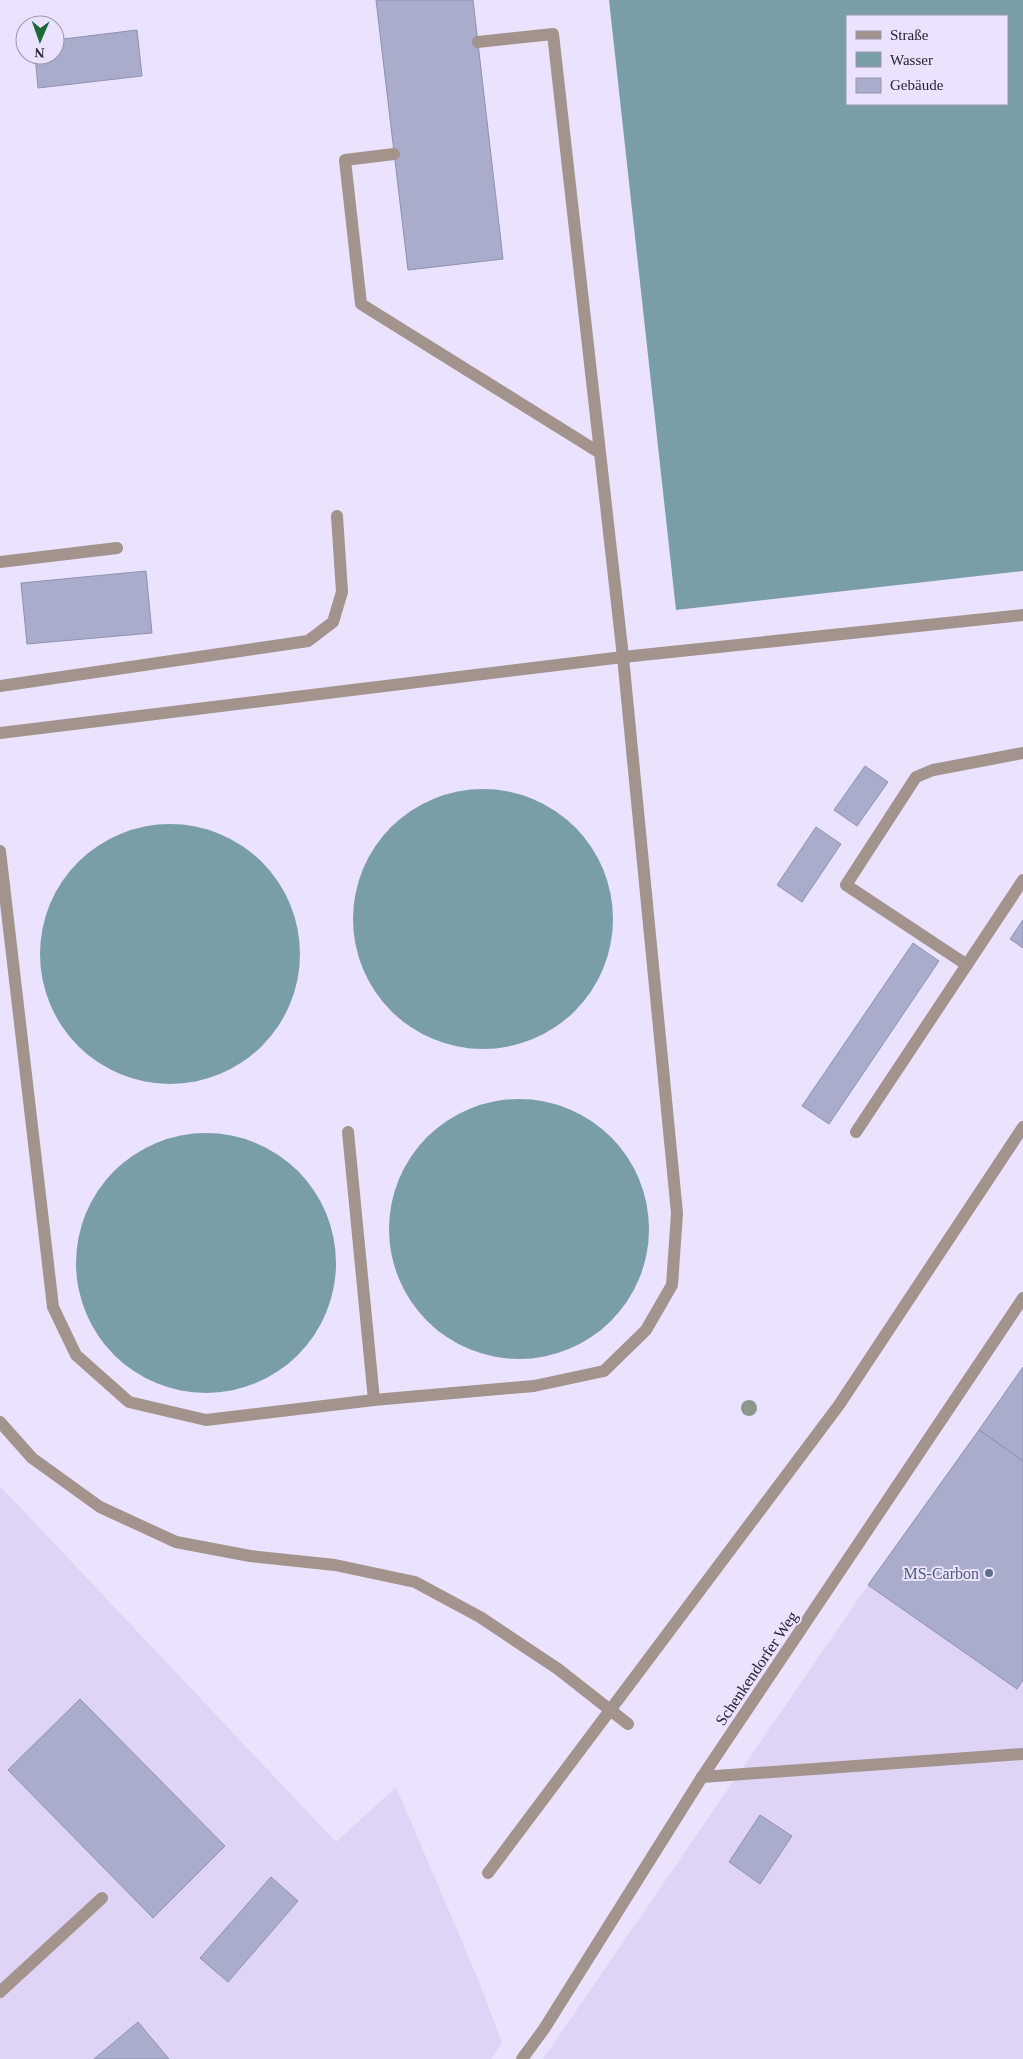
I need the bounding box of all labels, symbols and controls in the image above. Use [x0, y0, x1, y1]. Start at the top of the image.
north arrow [15, 15, 65, 65]
legend [846, 15, 1008, 105]
text: Straße [890, 27, 929, 43]
text: N [34, 45, 45, 60]
text: Wasser [890, 52, 933, 68]
text: Gebäude [890, 77, 944, 93]
place label: MS-Carbon [903, 1565, 979, 1582]
marker: MS-Carbon [983, 1567, 995, 1579]
street label: Schenkendorfer Weg [712, 1608, 802, 1729]

